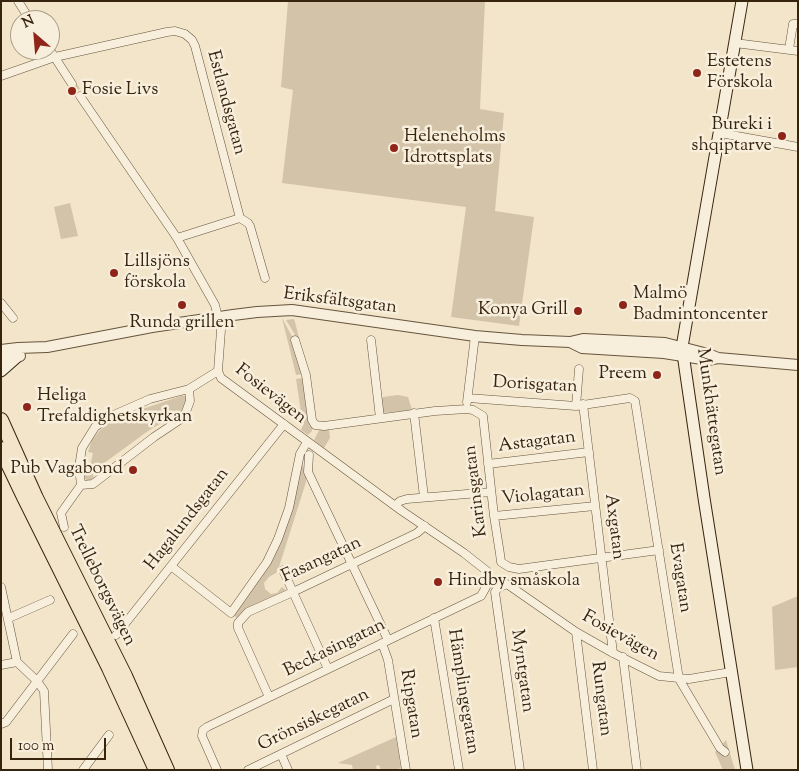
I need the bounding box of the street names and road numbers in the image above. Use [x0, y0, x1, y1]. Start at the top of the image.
street label: Estlandsgatan [201, 48, 249, 158]
street label: Eriksfältsgatan [282, 284, 398, 320]
street label: Munkhättegatan [690, 347, 730, 477]
street label: Fosievägen [230, 360, 310, 430]
street label: Dorisgatan [492, 373, 578, 399]
street label: Astagatan [497, 428, 577, 458]
street label: Karinsgatan [461, 444, 493, 538]
street label: Hagalundsgatan [141, 464, 235, 576]
street label: Violagatan [500, 481, 586, 511]
street label: Axgatan [598, 493, 628, 561]
street label: Trelleborgsvägen [62, 522, 140, 650]
street label: Fasangatan [279, 533, 365, 589]
street label: Evagatan [663, 542, 695, 614]
street label: Fosievägen [578, 607, 662, 667]
street label: Beckasingatan [281, 615, 389, 683]
street label: Hämplingegatan [441, 628, 483, 756]
street label: Myntgatan [504, 628, 538, 714]
street label: Rungatan [585, 660, 615, 738]
street label: Ripgatan [394, 668, 426, 740]
street label: Grönsiskegatan [255, 685, 373, 757]

